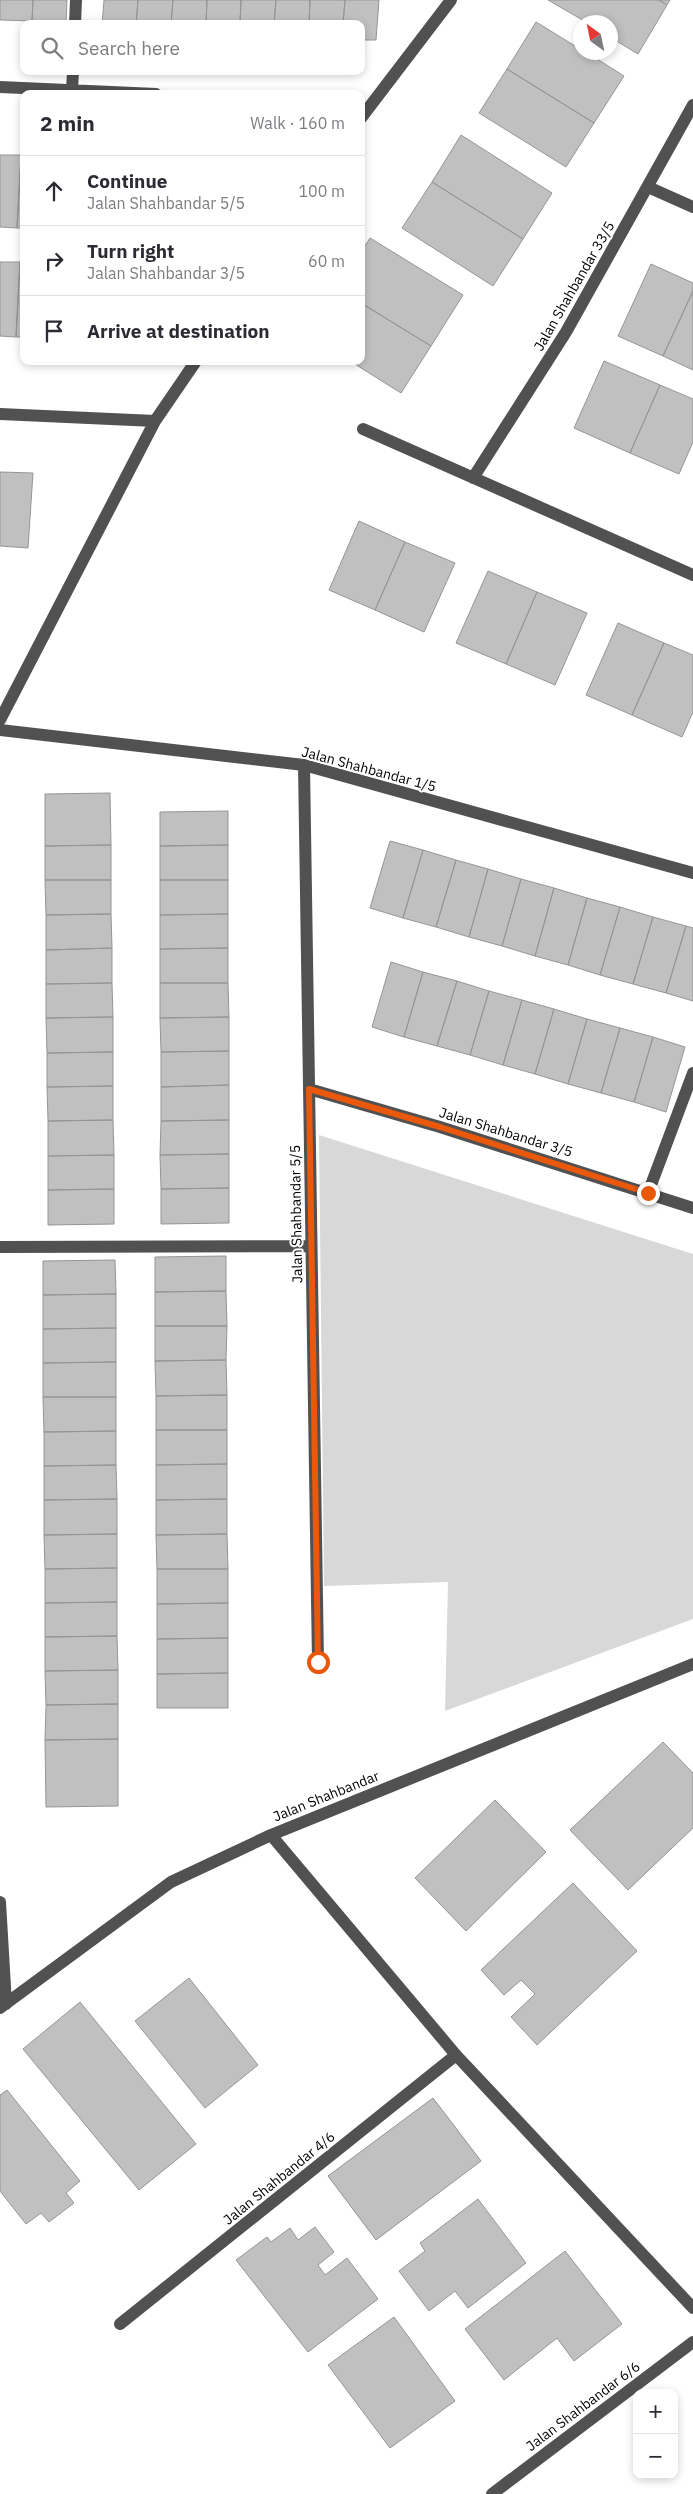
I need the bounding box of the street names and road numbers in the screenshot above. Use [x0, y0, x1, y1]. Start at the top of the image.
street label: Jalan Shahbandar 33/5 [529, 218, 619, 354]
street label: Jalan Shahbandar 1/5 [300, 742, 438, 796]
street label: Jalan Shahbandar 3/5 [437, 1103, 575, 1161]
street label: Jalan Shahbandar 5/5 [286, 1145, 306, 1283]
street label: Jalan Shahbandar [270, 1766, 382, 1826]
street label: Jalan Shahbandar 4/6 [220, 2127, 338, 2229]
street label: Jalan Shahbandar 6/6 [522, 2357, 644, 2455]

